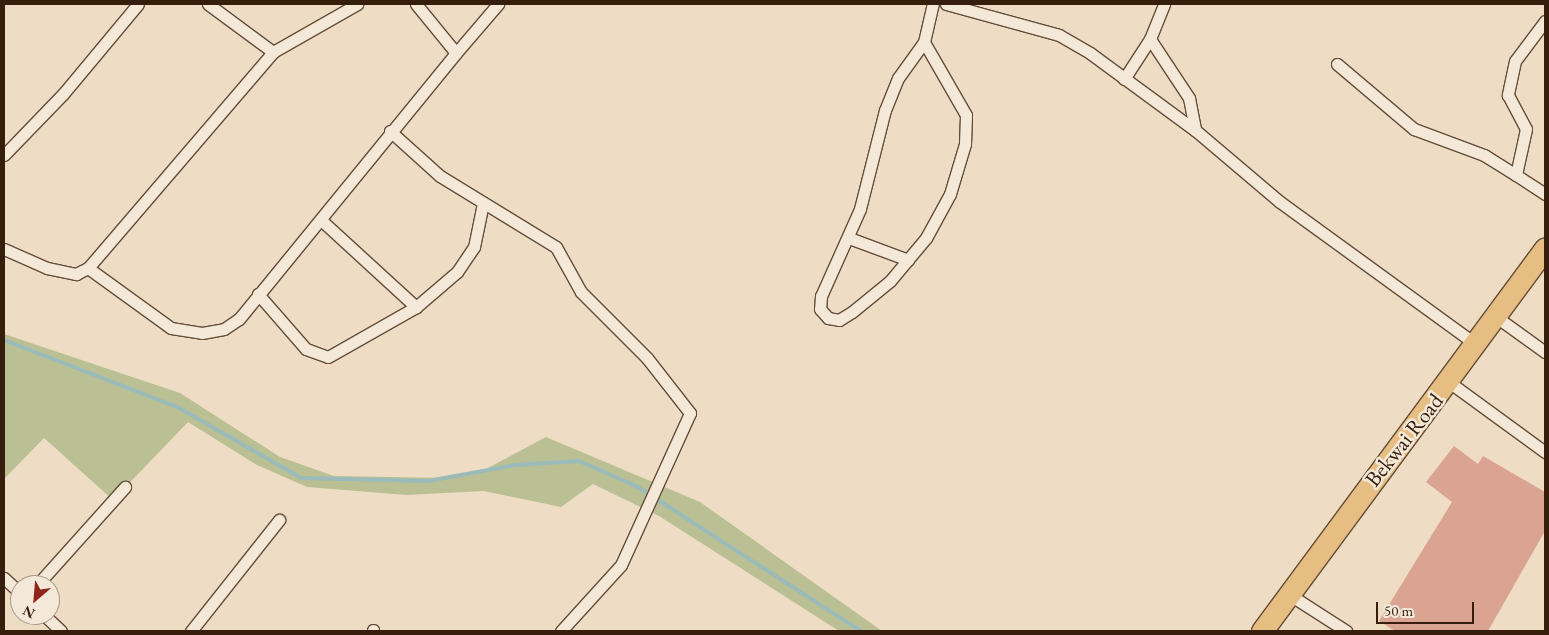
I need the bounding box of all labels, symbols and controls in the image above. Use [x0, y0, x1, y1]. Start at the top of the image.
street label: Bekwai Road [1359, 388, 1449, 492]
north arrow [10, 575, 60, 625]
scale bar [1379, 592, 1476, 624]
text: 50 m [1384, 601, 1413, 620]
text: N [20, 602, 38, 623]

